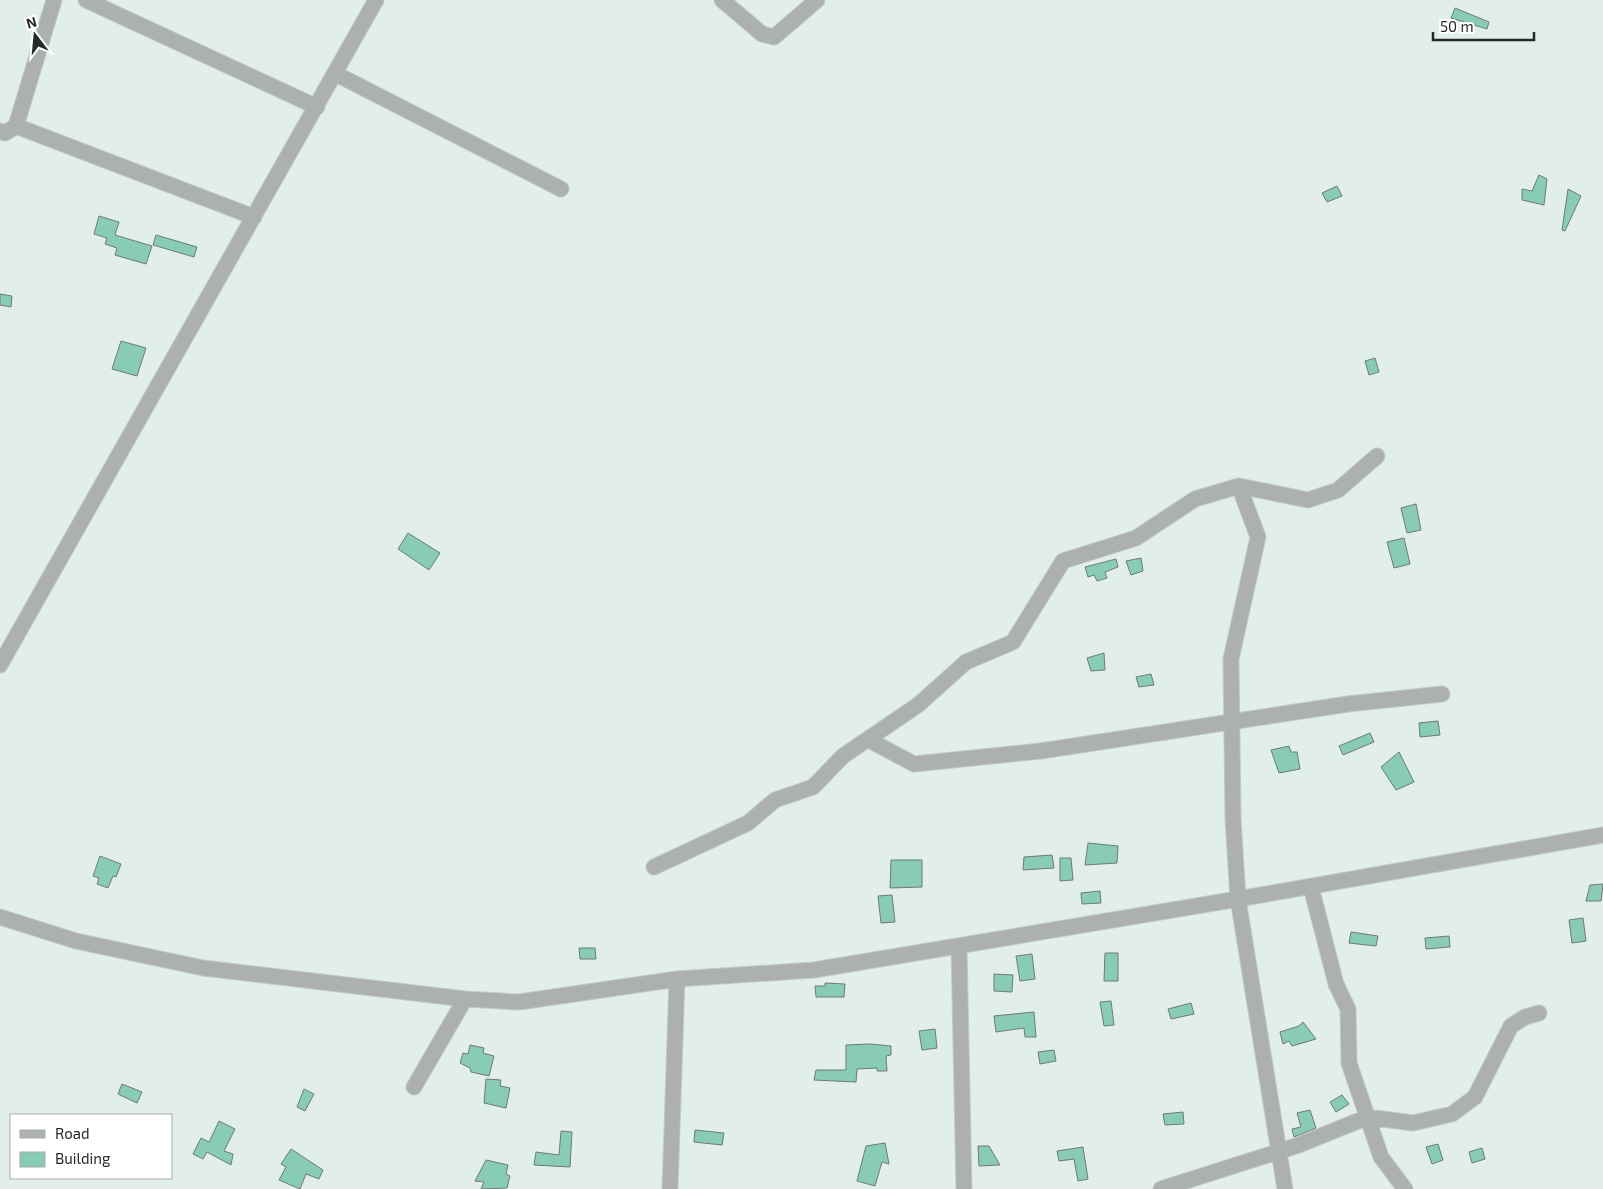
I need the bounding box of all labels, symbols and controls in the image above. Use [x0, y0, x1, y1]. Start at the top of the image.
north arrow [10, 10, 60, 60]
scale bar [1433, 10, 1534, 42]
text: N [24, 12, 38, 32]
text: 50 m [1440, 17, 1474, 35]
legend [10, 1114, 172, 1179]
text: Road [55, 1124, 90, 1142]
text: Building [55, 1149, 111, 1167]

